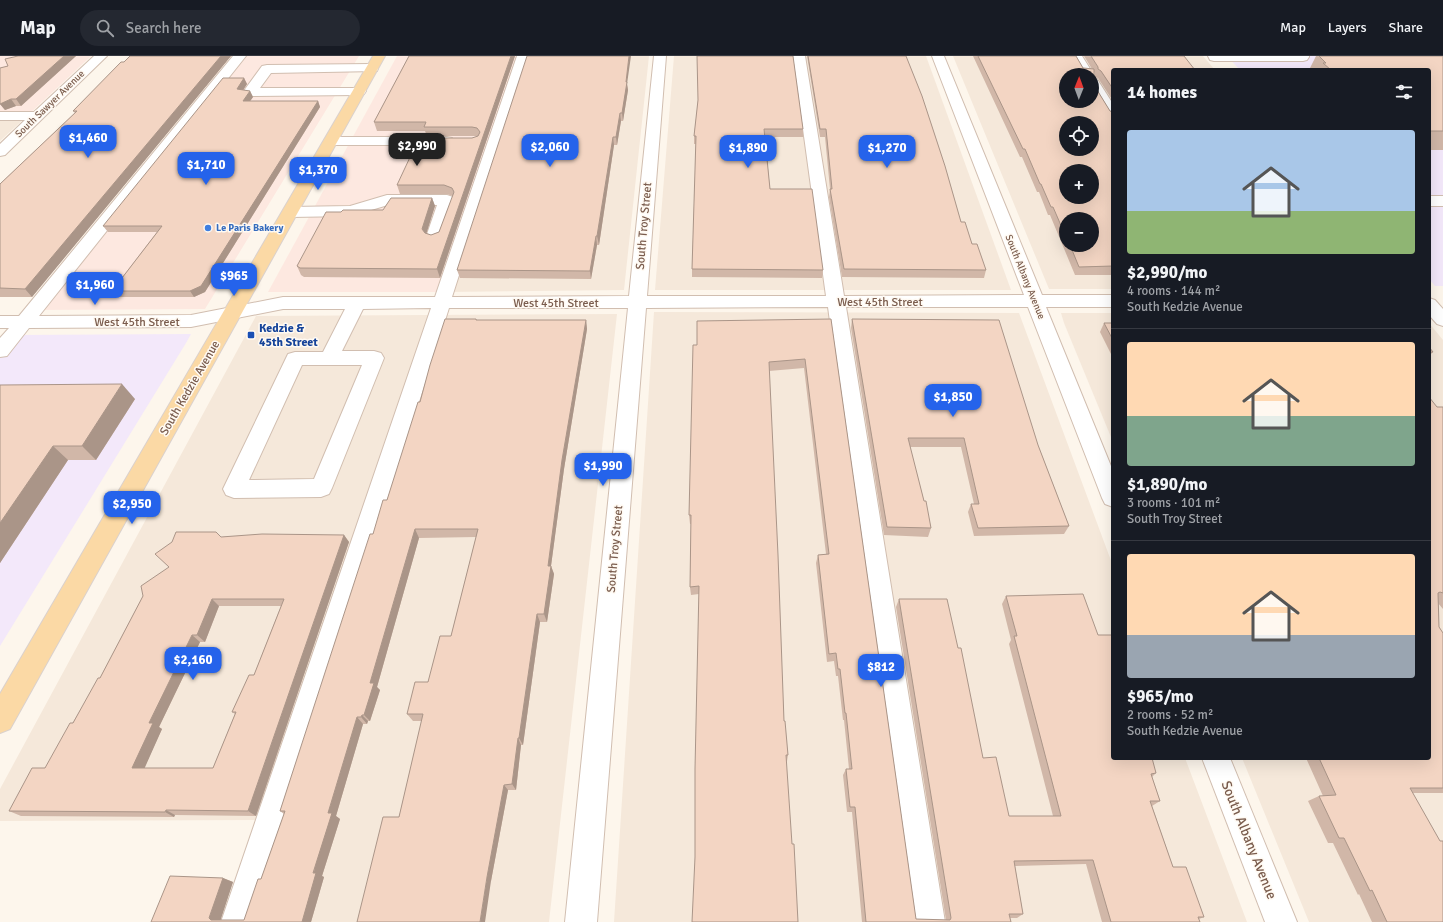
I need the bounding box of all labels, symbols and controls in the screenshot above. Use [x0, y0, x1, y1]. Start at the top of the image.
search box [80, 10, 360, 46]
text: Map [20, 16, 56, 40]
icon: search [94, 17, 116, 39]
text: Search here [126, 19, 201, 37]
text: Map [1280, 19, 1306, 36]
text: Layers [1328, 19, 1367, 36]
text: Share [1389, 19, 1423, 36]
street label: South Sawyer Avenue [13, 68, 87, 140]
north arrow [1059, 68, 1099, 108]
map controls [1059, 68, 1099, 252]
icon: filters [1393, 81, 1415, 103]
text: 14 homes [1127, 82, 1197, 103]
button: locate [1059, 116, 1099, 156]
pin: $1,460 [55, 125, 121, 159]
text: $1,460 [69, 130, 107, 146]
pin: $2,990 [384, 133, 450, 167]
pin: $2,060 [517, 134, 583, 168]
pin: $1,890 [715, 135, 781, 169]
pin: $1,270 [854, 135, 920, 169]
text: $2,990 [398, 138, 436, 154]
text: $2,060 [531, 139, 569, 155]
text: $1,890 [729, 140, 767, 156]
text: $1,270 [868, 140, 906, 156]
pin: $1,710 [173, 152, 239, 186]
icon: home [1235, 156, 1307, 228]
text: $1,710 [187, 157, 225, 173]
pin: $1,370 [285, 157, 351, 191]
text: $1,370 [299, 162, 337, 178]
button: + [1059, 164, 1099, 204]
street label: South Troy Street [633, 182, 655, 270]
button: − [1059, 212, 1099, 252]
place label: Le Paris Bakery [216, 222, 284, 234]
marker: Le Paris Bakery [203, 223, 213, 233]
street label: South Albany Avenue [1003, 233, 1047, 321]
text: $2,990/mo [1127, 262, 1207, 283]
pin: $965 [210, 263, 258, 297]
text: $965 [220, 268, 248, 284]
pin: $1,960 [62, 272, 128, 306]
text: $1,960 [76, 277, 114, 293]
text: 4 rooms · 144 m² [1127, 283, 1220, 299]
street label: West 45th Street [837, 295, 923, 310]
street label: West 45th Street [513, 296, 599, 311]
text: South Kedzie Avenue [1127, 299, 1243, 315]
street label: West 45th Street [94, 315, 180, 330]
place label: Kedzie & 45th Street [259, 321, 318, 350]
marker: Kedzie & 45th Street [246, 330, 256, 340]
street label: South Kedzie Avenue [157, 338, 223, 438]
icon: home [1235, 368, 1307, 440]
pin: $1,850 [920, 384, 986, 418]
text: $1,850 [934, 389, 972, 405]
pin: $1,990 [570, 453, 636, 487]
text: $1,990 [584, 458, 622, 474]
text: $1,890/mo [1127, 474, 1207, 495]
pin: $2,950 [99, 491, 165, 525]
text: 3 rooms · 101 m² [1127, 495, 1220, 511]
text: $2,950 [113, 496, 151, 512]
street label: South Troy Street [604, 505, 626, 593]
text: South Troy Street [1127, 511, 1222, 527]
icon: home [1235, 580, 1307, 652]
pin: $2,160 [160, 647, 226, 681]
text: $2,160 [174, 652, 212, 668]
pin: $812 [857, 654, 905, 688]
text: $812 [867, 659, 895, 675]
text: $965/mo [1127, 686, 1193, 707]
text: 2 rooms · 52 m² [1127, 707, 1213, 723]
text: South Kedzie Avenue [1127, 723, 1243, 739]
street label: South Albany Avenue [1217, 778, 1281, 902]

